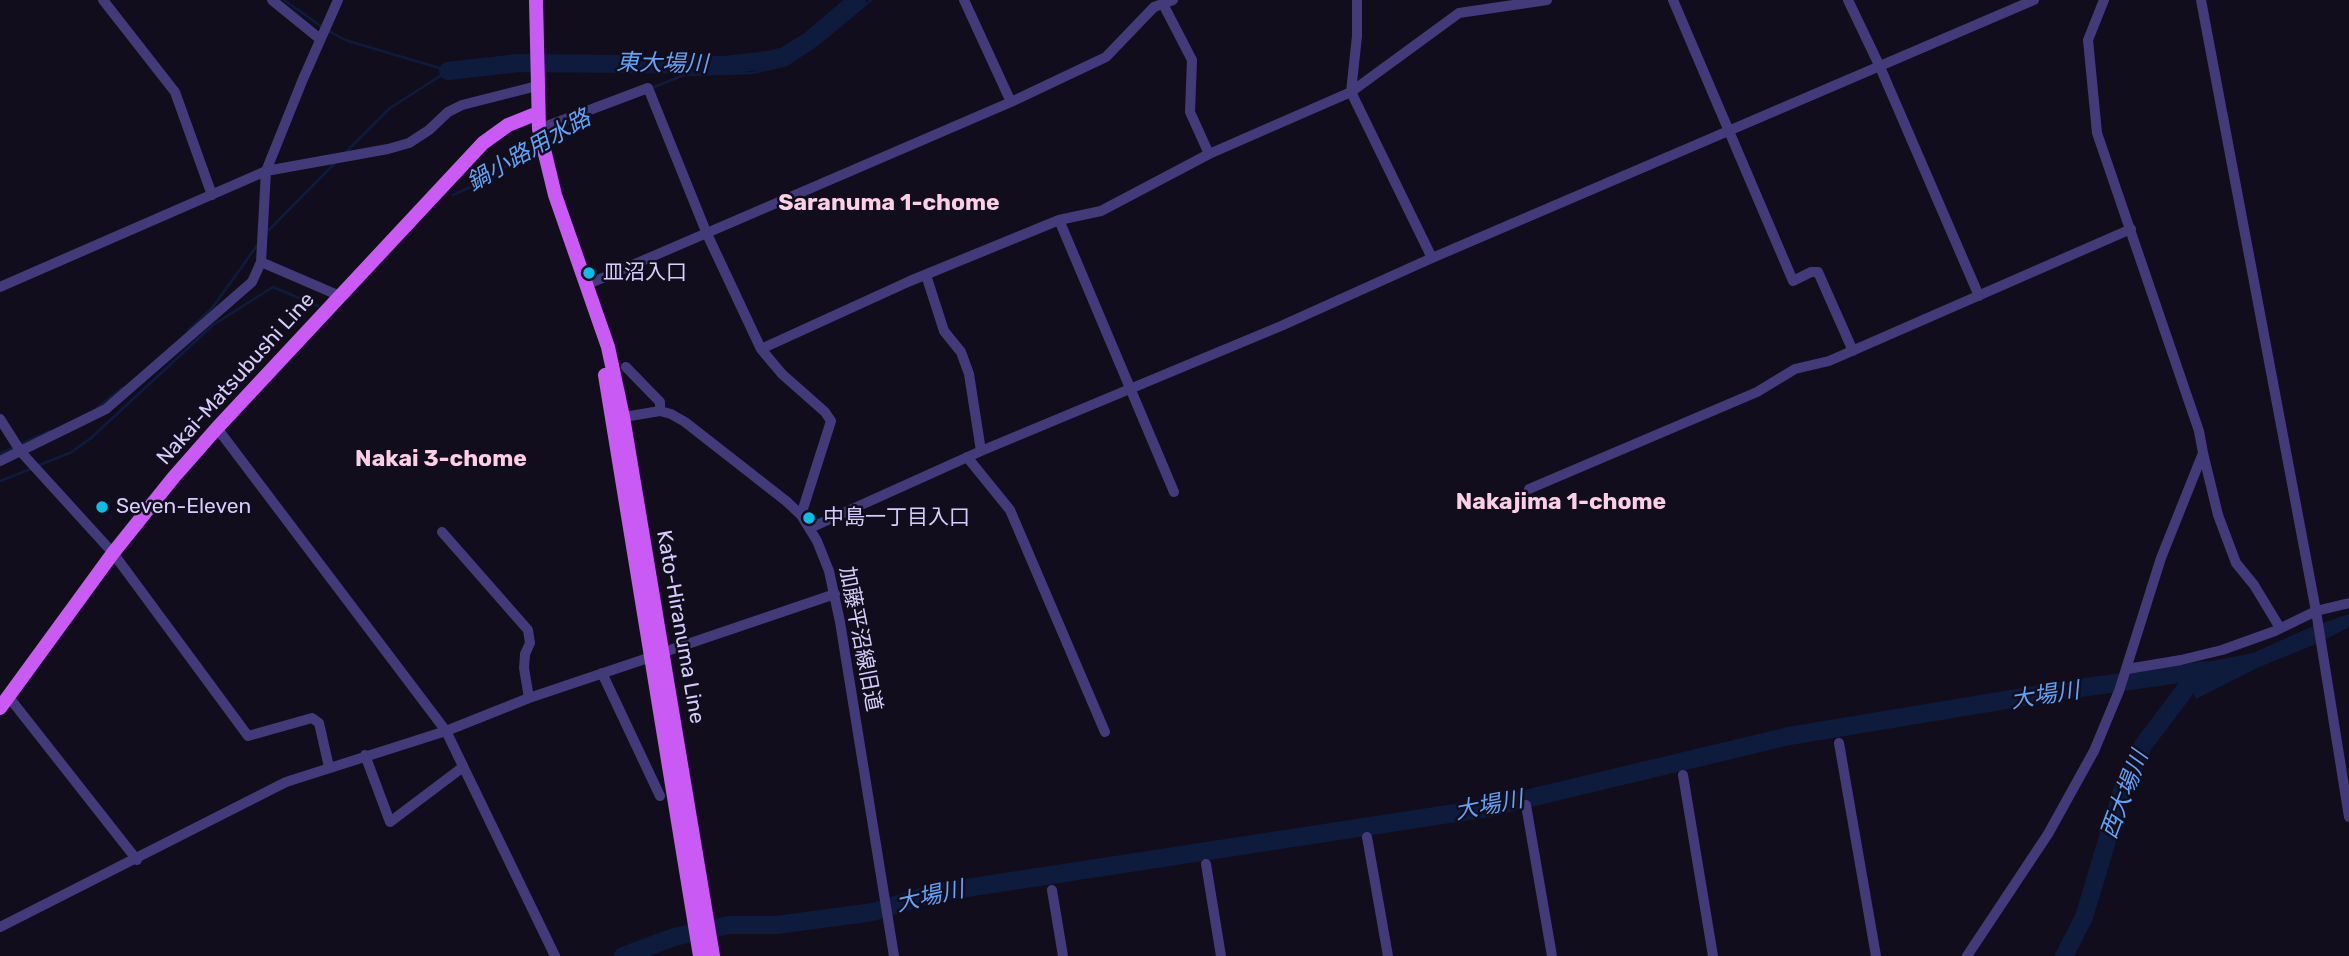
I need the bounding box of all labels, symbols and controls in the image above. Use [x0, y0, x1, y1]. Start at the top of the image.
water label: 東大場川 [616, 49, 708, 79]
water label: 鍋小路用水路 [462, 105, 596, 197]
district label: Saranuma 1-chome [778, 189, 1000, 217]
place label: 皿沼入口 [603, 260, 687, 286]
marker: 皿沼入口 [581, 265, 597, 281]
street label: Nakai-Matsubushi Line [152, 288, 320, 470]
district label: Nakai 3-chome [355, 445, 527, 473]
district label: Nakajima 1-chome [1456, 488, 1666, 516]
place label: Seven-Eleven [116, 494, 251, 520]
marker: Seven-Eleven [94, 499, 110, 515]
place label: 中島一丁目入口 [823, 505, 970, 531]
marker: 中島一丁目入口 [801, 510, 817, 526]
street label: Kato-Hiranuma Line [651, 528, 709, 726]
street label: 加藤平沼線旧道 [834, 564, 886, 714]
water label: 大場川 [2009, 677, 2081, 715]
water label: 西大場川 [2096, 747, 2154, 843]
water label: 大場川 [1453, 786, 1525, 826]
water label: 大場川 [893, 876, 967, 918]

